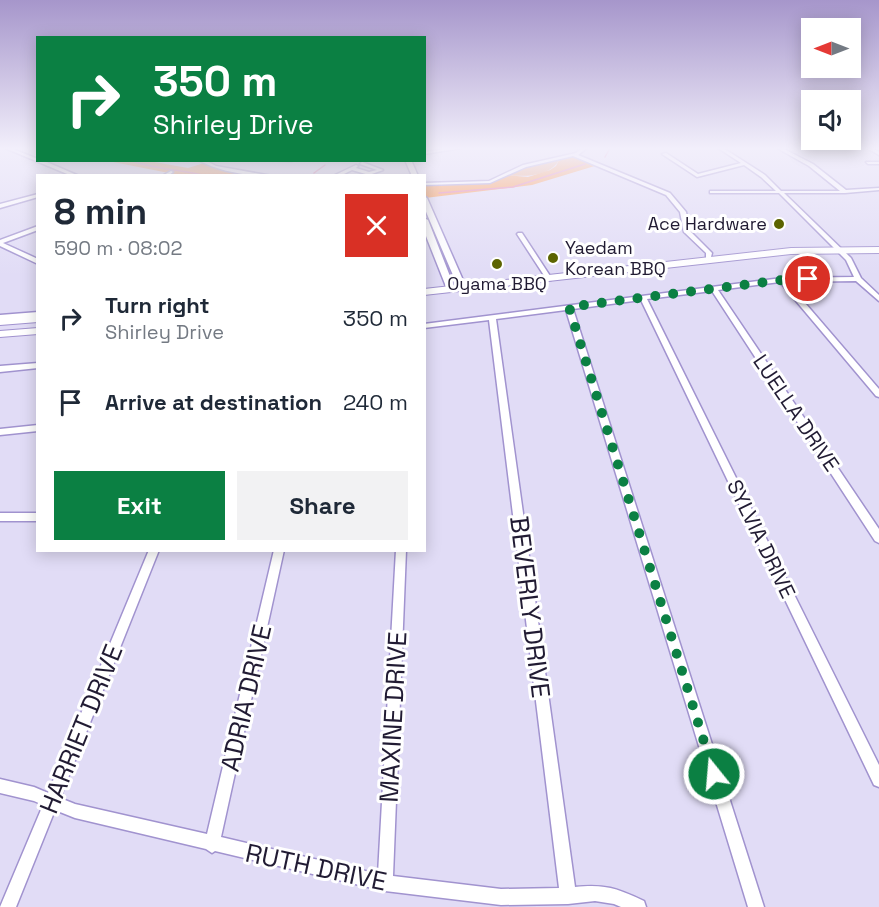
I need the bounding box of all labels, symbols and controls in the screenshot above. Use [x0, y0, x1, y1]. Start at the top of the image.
north arrow [801, 18, 861, 78]
map controls [801, 18, 861, 150]
text: 350 m [153, 55, 278, 108]
icon: right [54, 60, 132, 138]
button: sound [801, 90, 861, 150]
text: Shirley Drive [153, 107, 314, 142]
text: 8 min [54, 189, 147, 235]
button: close [345, 194, 408, 257]
place label: Ace Hardware [648, 212, 767, 235]
marker: Ace Hardware [772, 217, 786, 231]
text: 590 m · 08:02 [54, 235, 183, 261]
place label: Yaedam Korean BBQ [565, 236, 666, 280]
marker: Yaedam Korean BBQ [546, 251, 560, 265]
pin [782, 253, 833, 304]
marker: Oyama BBQ [490, 257, 504, 271]
icon: arrive [791, 262, 824, 295]
place label: Oyama BBQ [447, 272, 547, 295]
text: Turn right [105, 291, 210, 319]
icon: right [54, 302, 87, 335]
text: 350 m [343, 304, 408, 332]
text: Shirley Drive [105, 319, 224, 345]
street label: LUELLA DRIVE [747, 349, 845, 476]
icon: arrive [54, 386, 87, 419]
text: Arrive at destination [105, 388, 322, 416]
text: 240 m [343, 388, 408, 416]
button: Exit [54, 471, 225, 540]
button: Share [237, 471, 408, 540]
street label: SYLVIA DRIVE [721, 475, 802, 603]
street label: BEVERLY DRIVE [502, 514, 558, 700]
street label: ADRIA DRIVE [213, 621, 279, 775]
street label: MAXINE DRIVE [372, 631, 414, 803]
street label: HARRIET DRIVE [32, 640, 130, 818]
position arrow [682, 742, 746, 806]
street label: RUTH DRIVE [242, 835, 390, 899]

